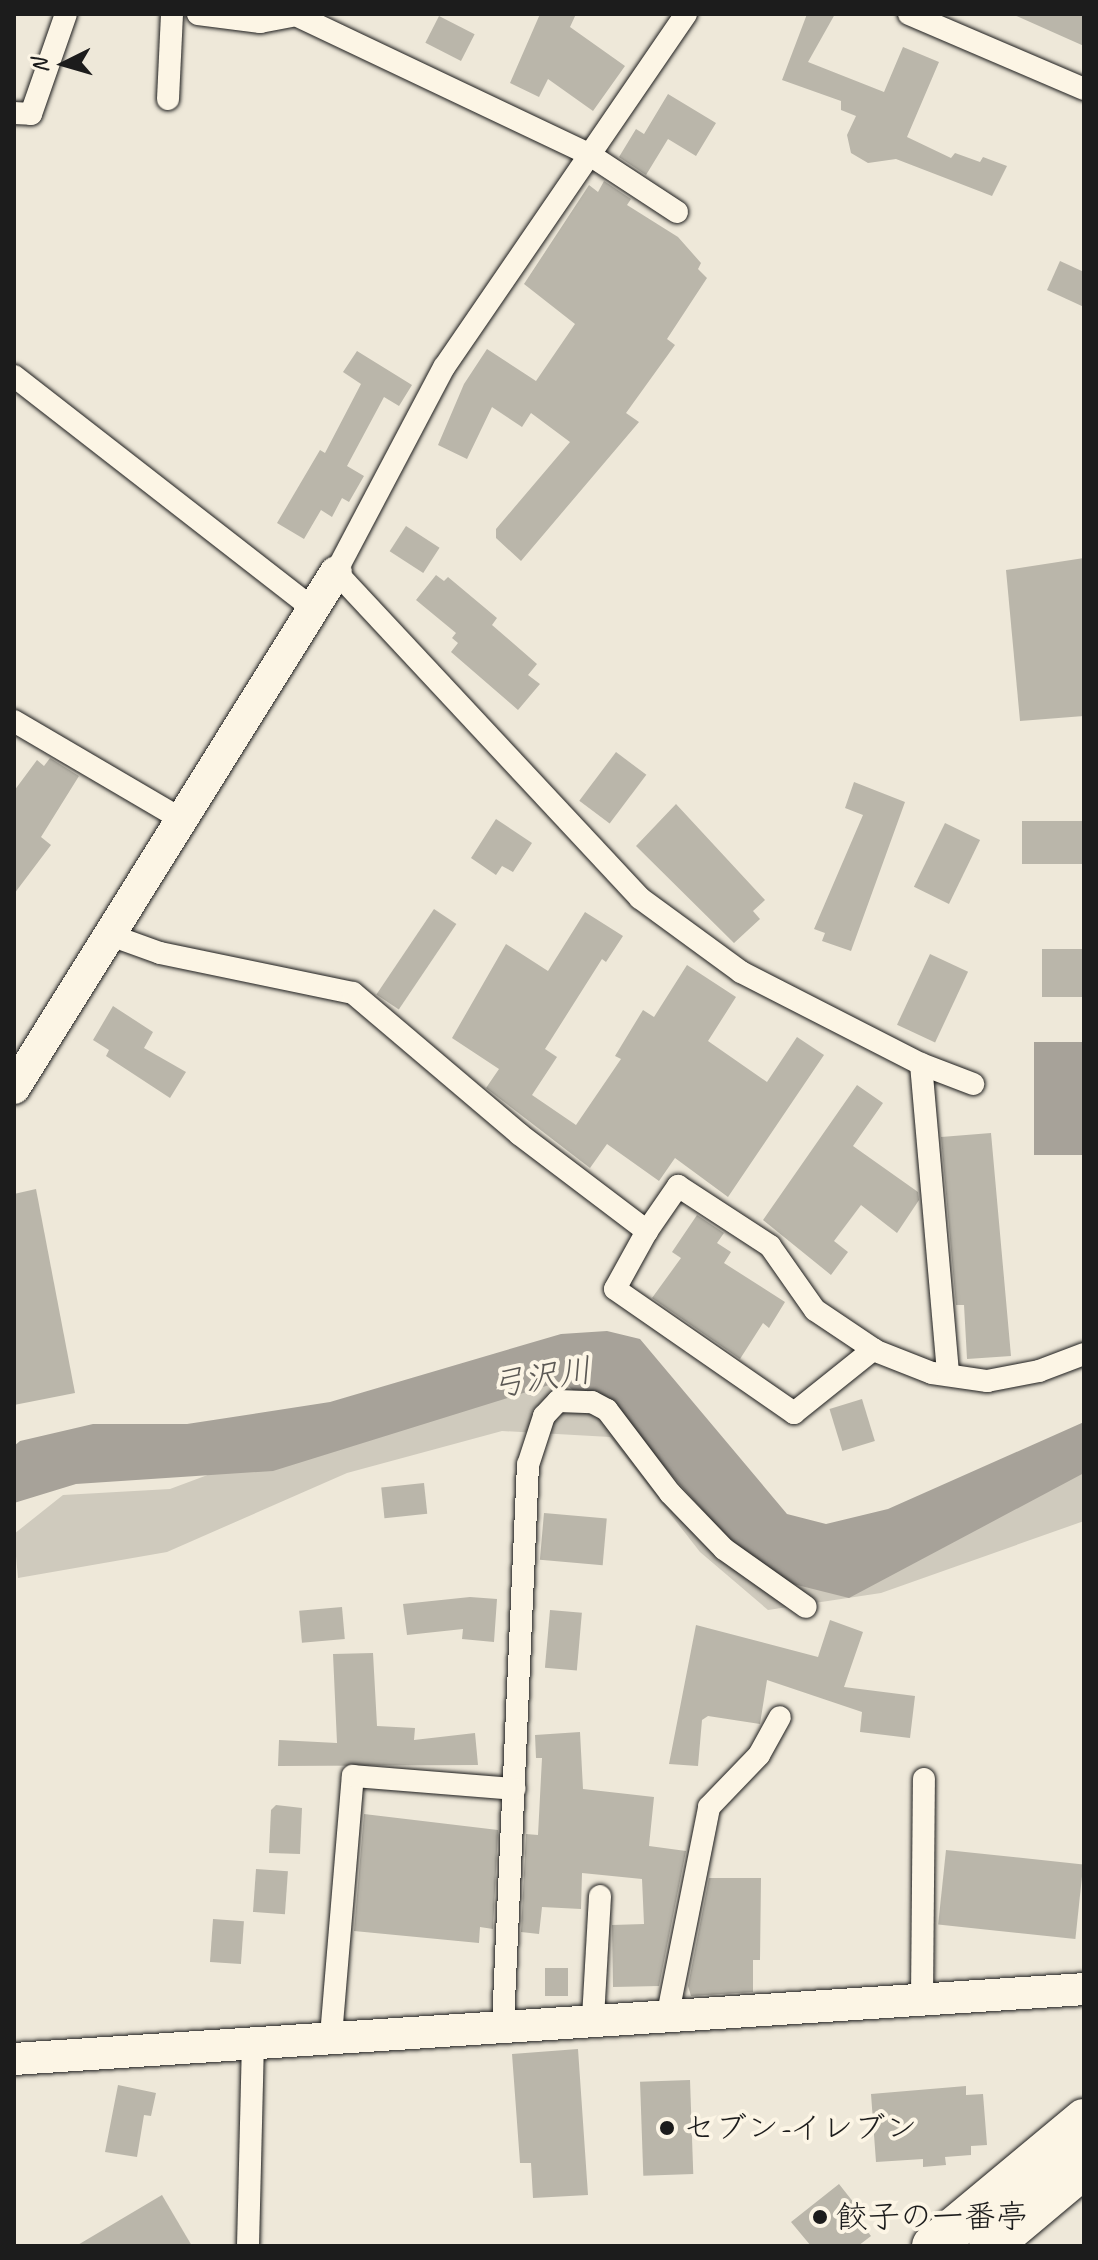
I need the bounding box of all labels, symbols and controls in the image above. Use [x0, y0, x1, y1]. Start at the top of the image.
north arrow [24, 24, 104, 104]
text: N [26, 58, 55, 74]
water label: 弓沢川 [487, 1349, 595, 1405]
place label: セブン-イレブン [683, 2109, 917, 2147]
marker: セブン-イレブン [658, 2119, 676, 2137]
place label: 餃子の一番亭 [836, 2198, 1028, 2236]
marker: 餃子の一番亭 [811, 2208, 829, 2226]

